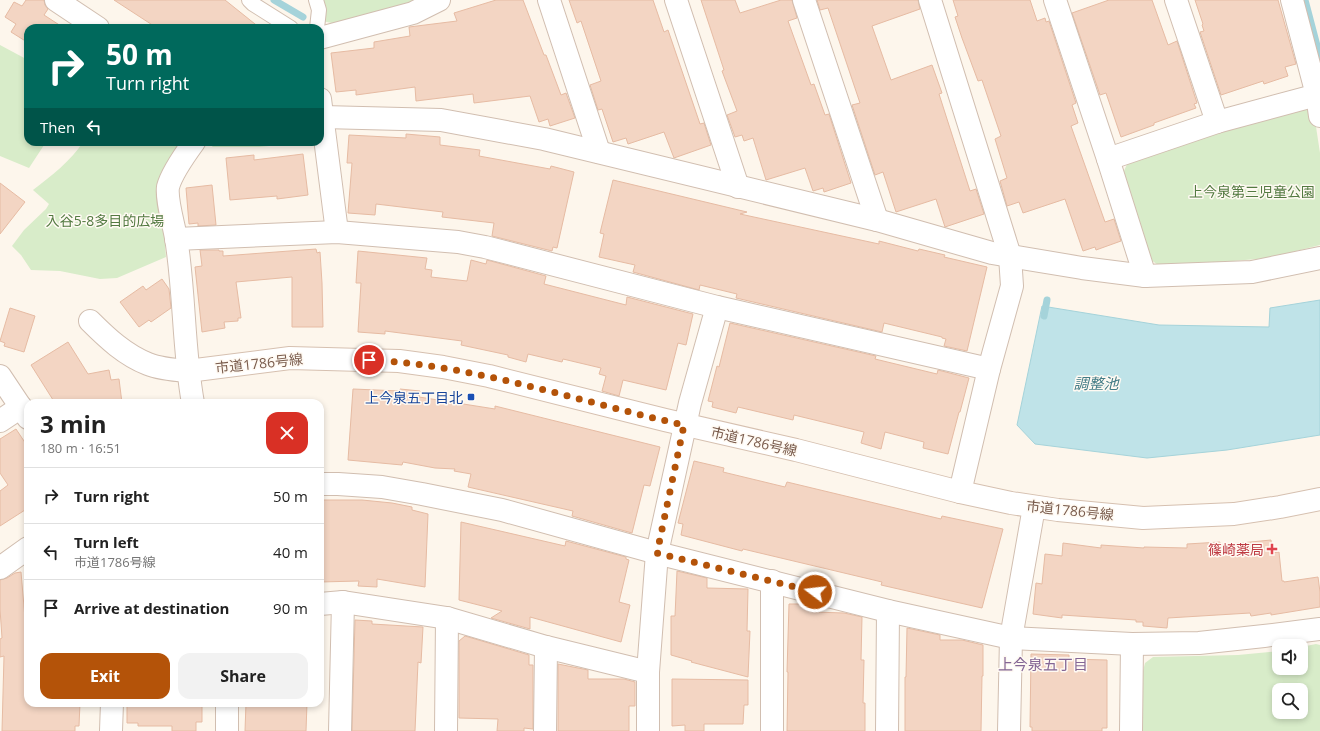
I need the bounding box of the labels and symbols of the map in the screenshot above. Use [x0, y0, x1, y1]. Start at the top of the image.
park label: 上今泉第三児童公園 [1189, 182, 1315, 201]
park label: 入谷5-8多目的広場 [46, 211, 164, 230]
pin [352, 343, 386, 377]
street label: 市道1786号線 [214, 349, 304, 377]
water label: 調整池 [1073, 373, 1120, 393]
place label: 上今泉五丁目北 [365, 388, 463, 407]
marker: 上今泉五丁目北 [466, 392, 476, 402]
street label: 市道1786号線 [709, 422, 799, 460]
street label: 市道1786号線 [1025, 496, 1115, 524]
place label: 篠崎薬局 [1208, 540, 1264, 559]
marker: 篠崎薬局 [1267, 544, 1277, 554]
position arrow [794, 571, 836, 613]
district label: 上今泉五丁目 [998, 654, 1088, 674]

